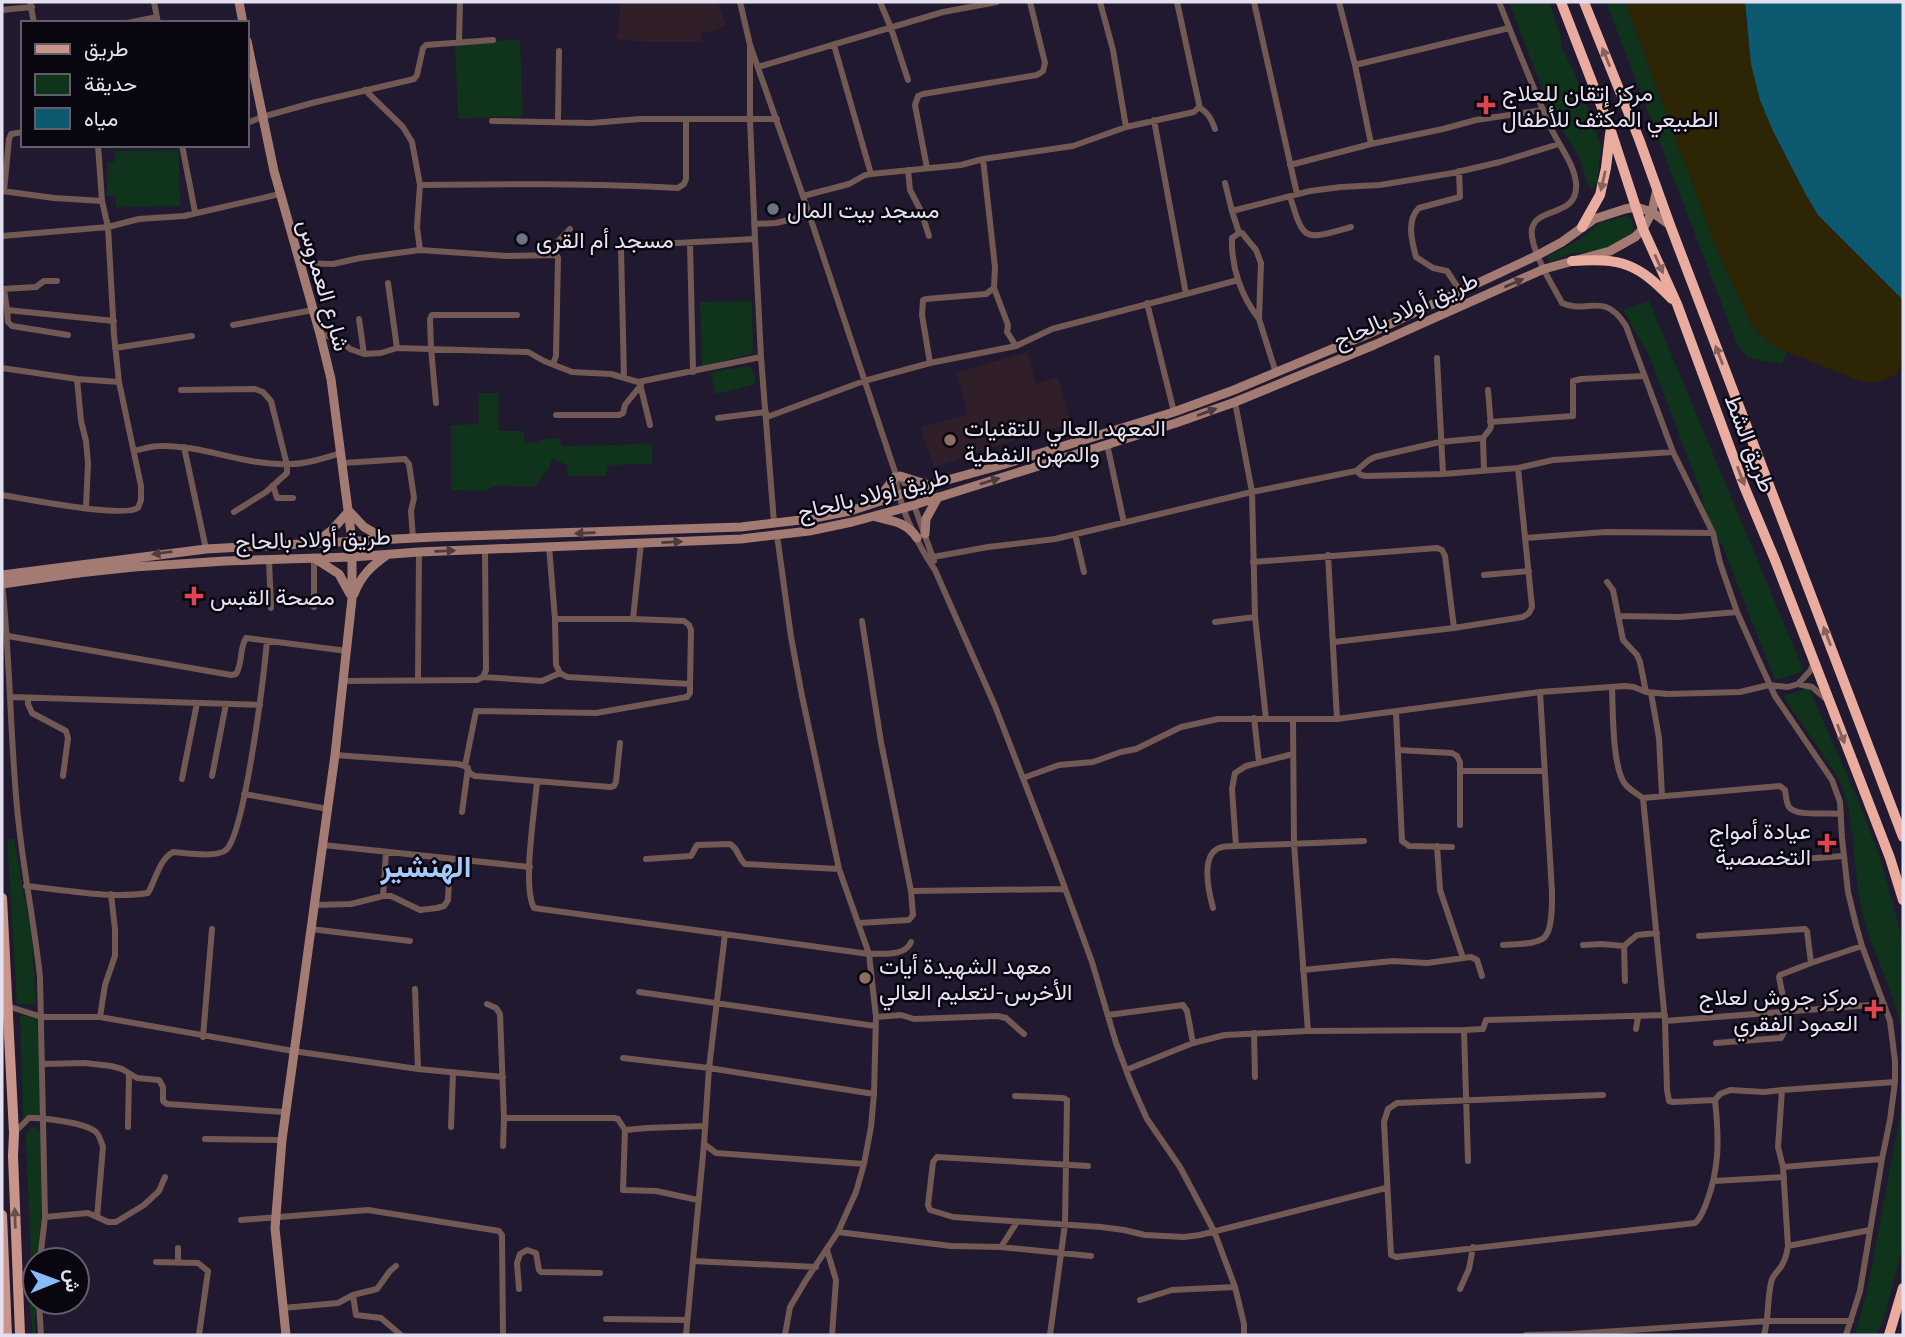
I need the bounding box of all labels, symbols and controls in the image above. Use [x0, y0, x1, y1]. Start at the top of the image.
legend [21, 21, 248, 147]
text: طريق [84, 34, 129, 62]
one-way arrow [1601, 46, 1612, 67]
text: حديقة [84, 69, 137, 97]
place label: مركز إتقان للعلاج الطبيعي المكثف للأطفال [1502, 77, 1719, 138]
marker: مركز إتقان للعلاج الطبيعي المكثف للأطفال [1476, 95, 1496, 115]
text: مياه [84, 104, 118, 132]
one-way arrow [1597, 170, 1608, 192]
place label: مسجد بيت المال [787, 194, 940, 225]
marker: مسجد بيت المال [765, 201, 781, 217]
street label: شارع العمروس [290, 216, 358, 355]
place label: مسجد أم القرى [536, 224, 674, 255]
marker: مسجد أم القرى [514, 231, 530, 247]
one-way arrow [1654, 254, 1665, 275]
street label: طريق أولاد بالحاج [1328, 264, 1483, 356]
one-way arrow [1503, 277, 1524, 288]
one-way arrow [1714, 344, 1725, 365]
street label: طريق الشط [1718, 390, 1783, 497]
one-way arrow [1196, 407, 1217, 418]
place label: المعهد العالي للتقنيات والمهن النفطية [964, 412, 1166, 469]
marker: المعهد العالي للتقنيات والمهن النفطية [942, 432, 958, 448]
street label: طريق أولاد بالحاج [794, 460, 953, 528]
one-way arrow [1736, 466, 1747, 487]
one-way arrow [980, 476, 1001, 486]
street label: طريق أولاد بالحاج [235, 520, 391, 558]
one-way arrow [574, 527, 596, 538]
one-way arrow [661, 537, 683, 548]
one-way arrow [434, 546, 456, 557]
one-way arrow [151, 548, 173, 559]
place label: مصحة القبس [210, 581, 335, 611]
marker: مصحة القبس [184, 586, 204, 606]
one-way arrow [1821, 626, 1832, 647]
one-way arrow [1836, 724, 1847, 745]
place label: عيادة أمواج التخصصية [1709, 815, 1811, 871]
marker: عيادة أمواج التخصصية [1817, 833, 1837, 853]
district label: الهنشير [380, 846, 471, 885]
place label: معهد الشهيدة أيات الأخرس-لتعليم العالي [879, 950, 1072, 1011]
marker: معهد الشهيدة أيات الأخرس-لتعليم العالي [857, 970, 873, 986]
place label: مركز جروش لعلاج العمود الفقري [1699, 981, 1858, 1042]
marker: مركز جروش لعلاج العمود الفقري [1864, 999, 1884, 1019]
one-way arrow [10, 1207, 21, 1229]
north arrow [21, 1246, 91, 1316]
text: ش [61, 1269, 85, 1292]

